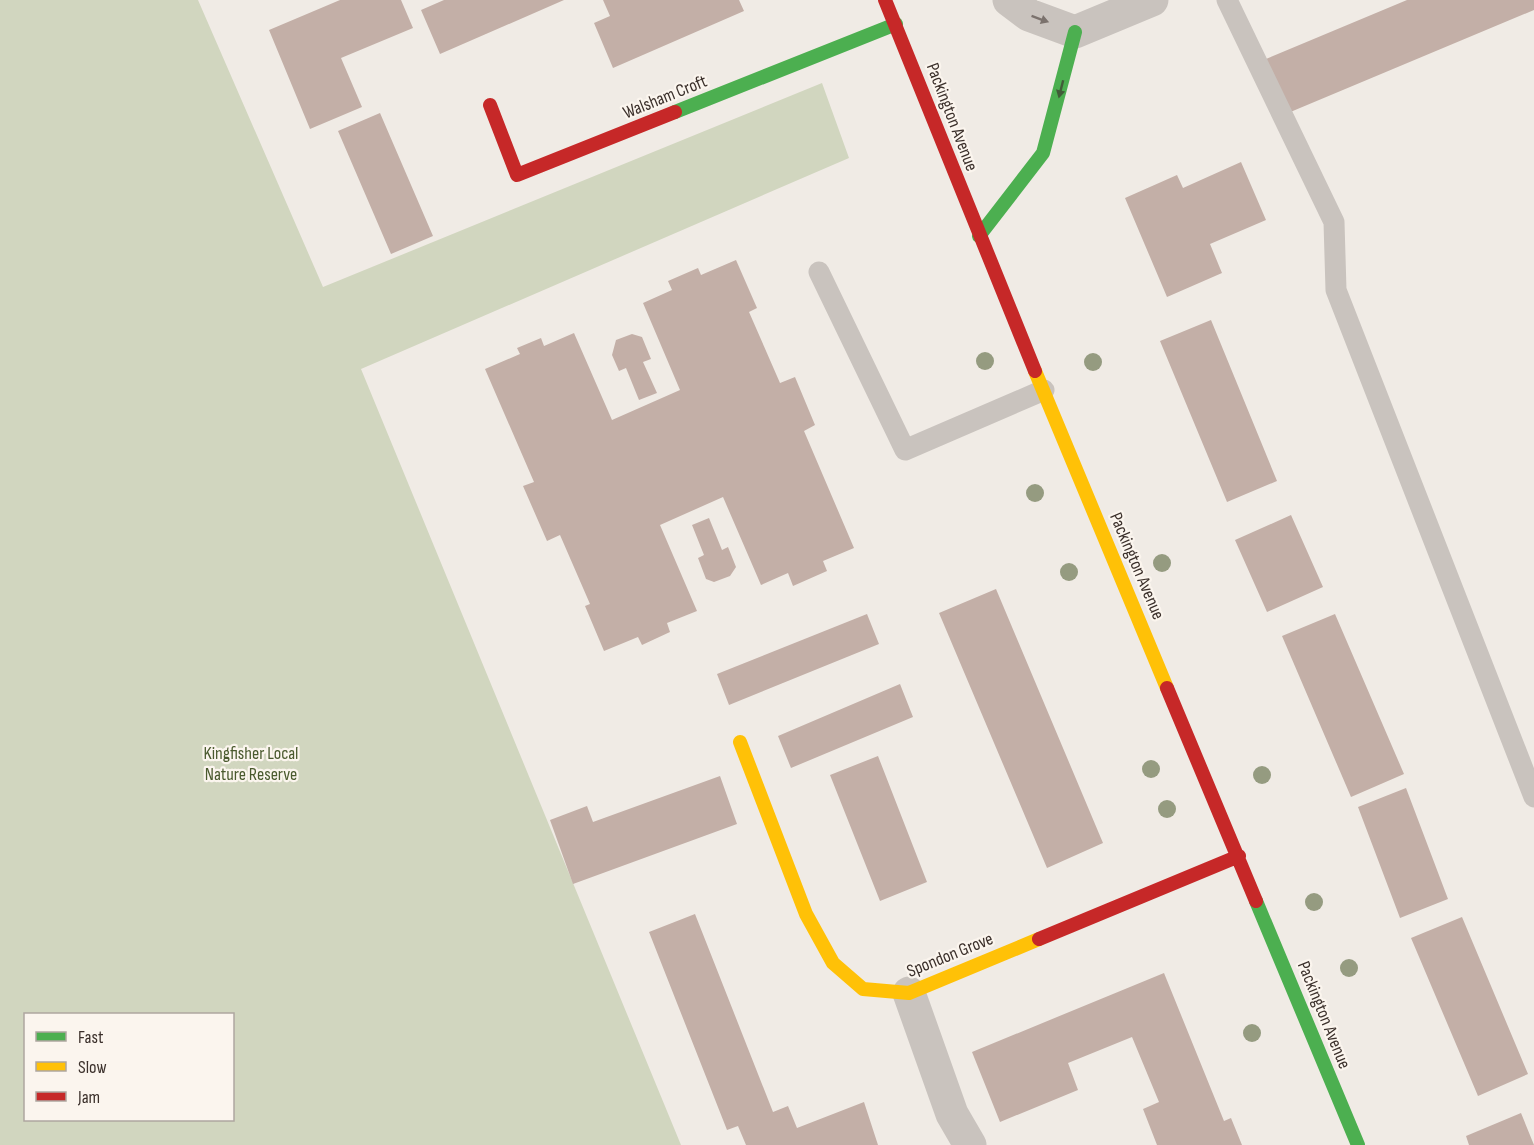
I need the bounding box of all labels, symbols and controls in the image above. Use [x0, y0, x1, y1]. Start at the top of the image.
one-way arrow [1031, 15, 1049, 25]
street label: Packington Avenue [922, 60, 982, 174]
street label: Walsham Croft [620, 70, 711, 123]
one-way arrow [1056, 79, 1066, 98]
street label: Packington Avenue [1105, 509, 1169, 623]
park label: Kingfisher Local Nature Reserve [204, 743, 298, 785]
street label: Spondon Grove [904, 928, 996, 982]
street label: Packington Avenue [1293, 958, 1355, 1072]
legend [24, 1013, 234, 1121]
text: Fast [78, 1027, 104, 1048]
text: Slow [78, 1057, 107, 1078]
text: Jam [77, 1087, 100, 1108]

